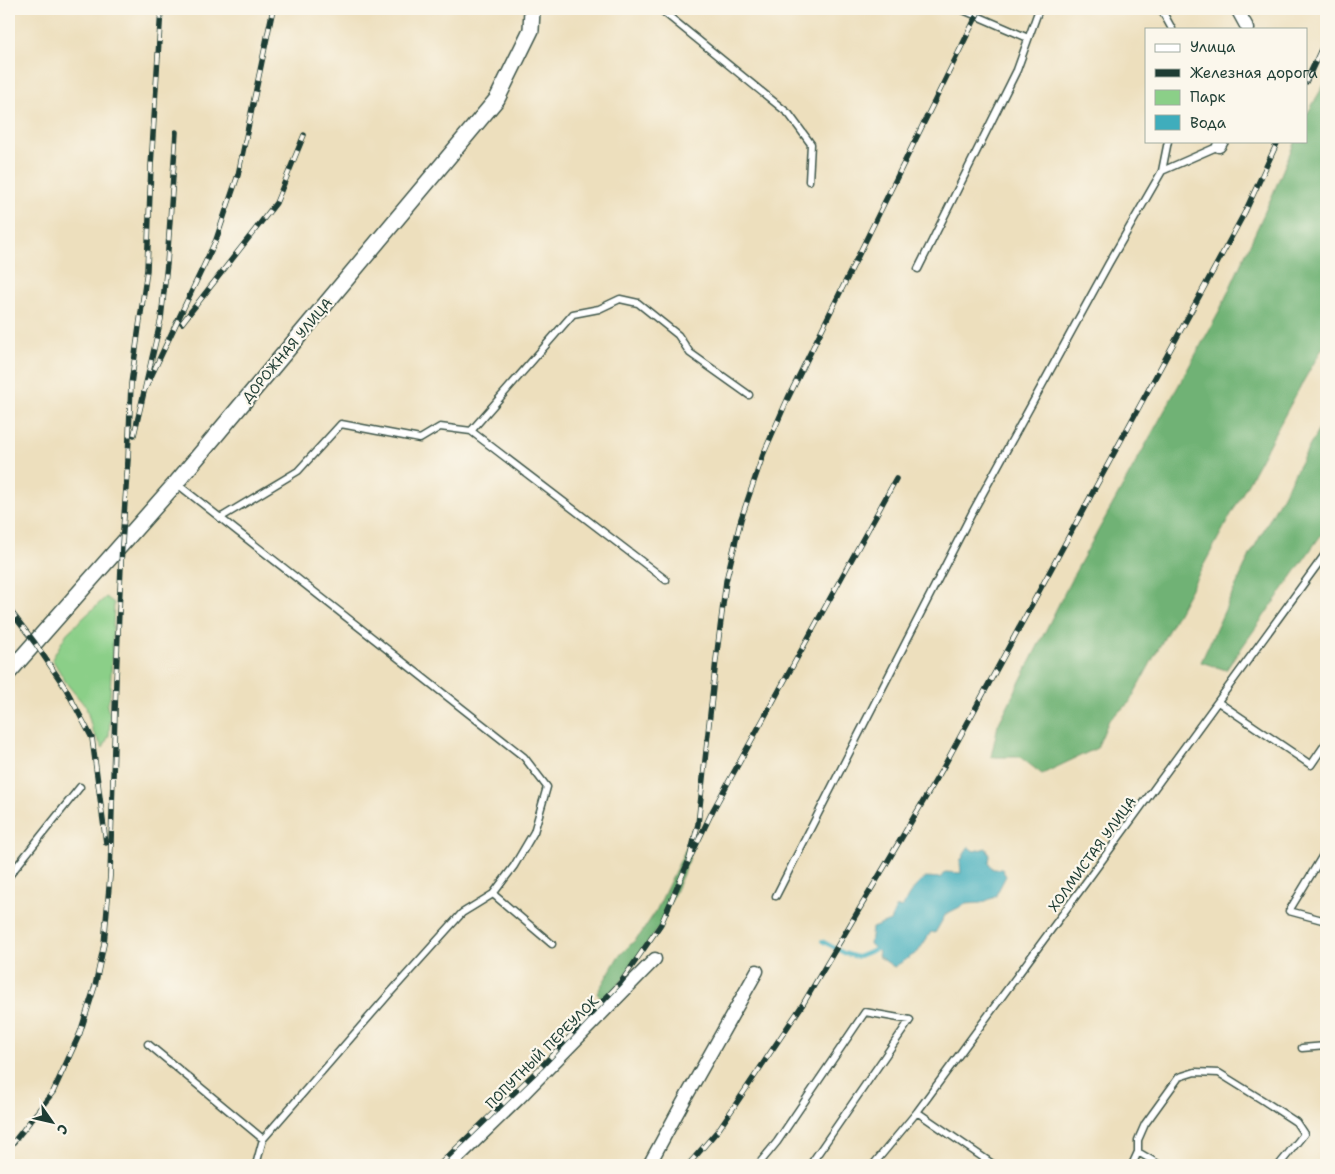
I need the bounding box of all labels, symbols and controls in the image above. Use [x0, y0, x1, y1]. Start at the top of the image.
legend [1145, 28, 1308, 142]
text: Улица [1190, 37, 1236, 57]
text: Железная дорога [1190, 63, 1318, 83]
text: Парк [1190, 87, 1226, 107]
text: Вода [1190, 113, 1227, 133]
street label: ДОРОЖНАЯ УЛИЦА [238, 294, 336, 406]
street label: ХОЛМИСТАЯ УЛИЦА [1044, 793, 1140, 915]
street label: ПОПУТНЫЙ ПЕРЕУЛОК [482, 992, 602, 1112]
north arrow [28, 1096, 78, 1146]
text: С [53, 1121, 73, 1138]

